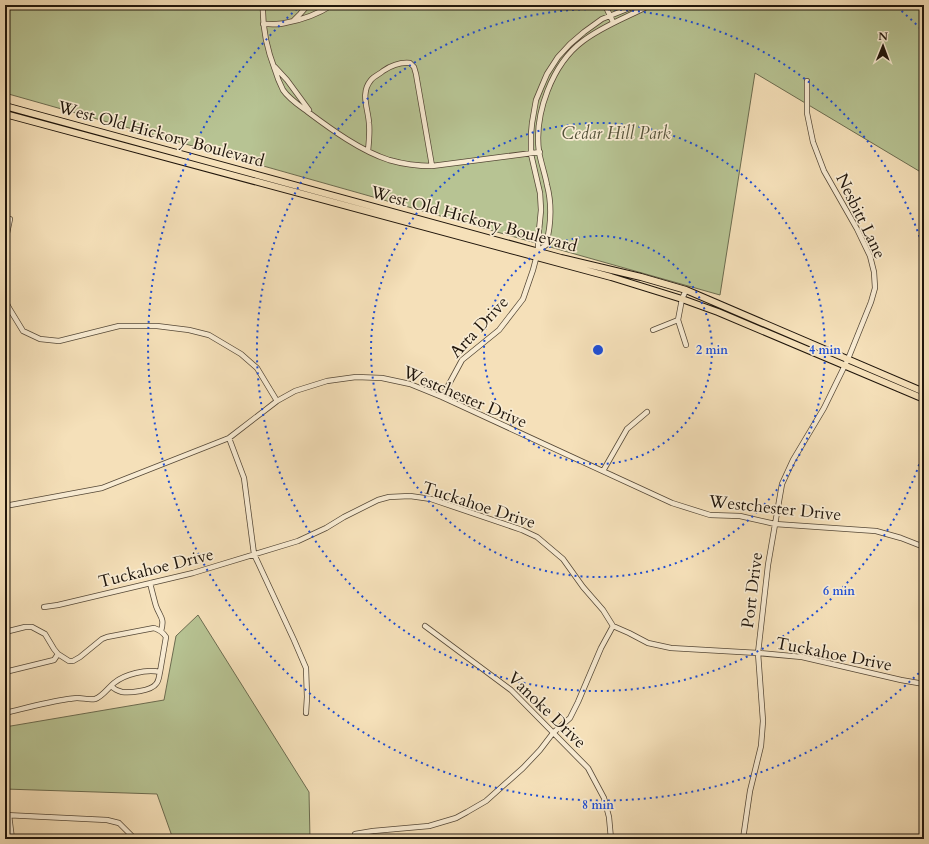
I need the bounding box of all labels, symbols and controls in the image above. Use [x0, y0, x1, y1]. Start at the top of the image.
north arrow [863, 26, 903, 66]
text: N [878, 29, 889, 44]
street label: West Old Hickory Boulevard [54, 95, 267, 173]
park label: Cedar Hill Park [561, 122, 671, 145]
street label: Nesbitt Lane [830, 170, 892, 262]
street label: West Old Hickory Boulevard [367, 180, 580, 258]
street label: Arta Drive [444, 291, 514, 363]
text: 2 min [696, 342, 728, 358]
text: 4 min [809, 342, 841, 358]
centre of rings [591, 343, 605, 357]
street label: Westchester Drive [398, 360, 531, 434]
street label: Tuckahoe Drive [419, 476, 539, 534]
street label: Westchester Drive [707, 490, 842, 526]
street label: Tuckahoe Drive [96, 543, 216, 593]
street label: Port Drive [736, 551, 768, 629]
text: 6 min [823, 583, 855, 599]
street label: Tuckahoe Drive [774, 631, 894, 677]
street label: Vanoke Drive [503, 667, 591, 753]
text: 8 min [582, 797, 614, 813]

